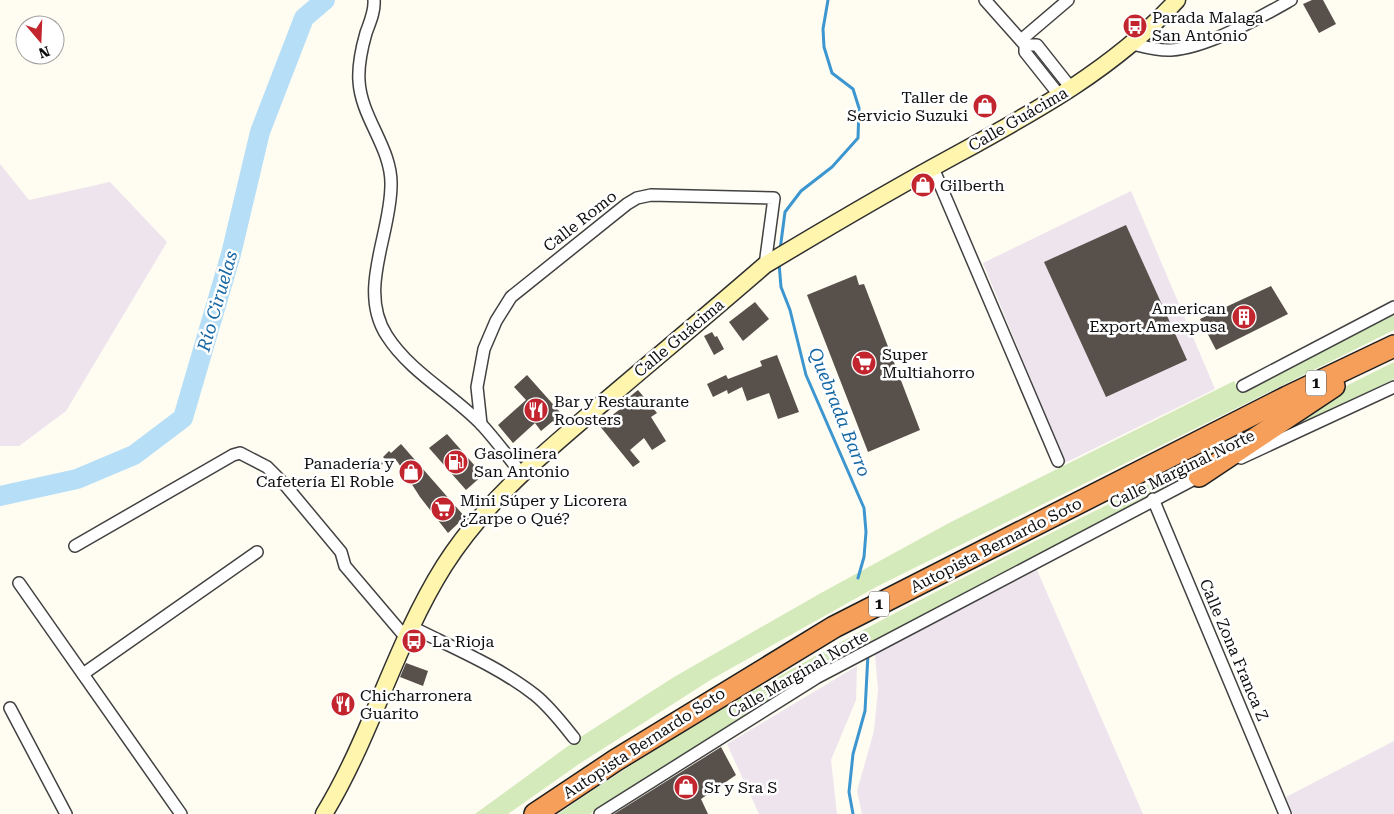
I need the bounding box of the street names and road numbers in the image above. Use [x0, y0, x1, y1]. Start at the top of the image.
street label: Calle Guácima [965, 83, 1071, 155]
street label: Calle Romo [539, 186, 621, 256]
street label: Calle Guácima [630, 295, 728, 381]
road number: 1 [1306, 370, 1326, 396]
street label: Calle Marginal Norte [1106, 426, 1258, 512]
street label: Autopista Bernardo Soto [907, 493, 1085, 597]
street label: Calle Zona Franca Z [1195, 576, 1273, 724]
road number: 1 [869, 592, 889, 616]
street label: Calle Marginal Norte [724, 626, 872, 722]
street label: Autopista Bernardo Soto [559, 683, 729, 803]

